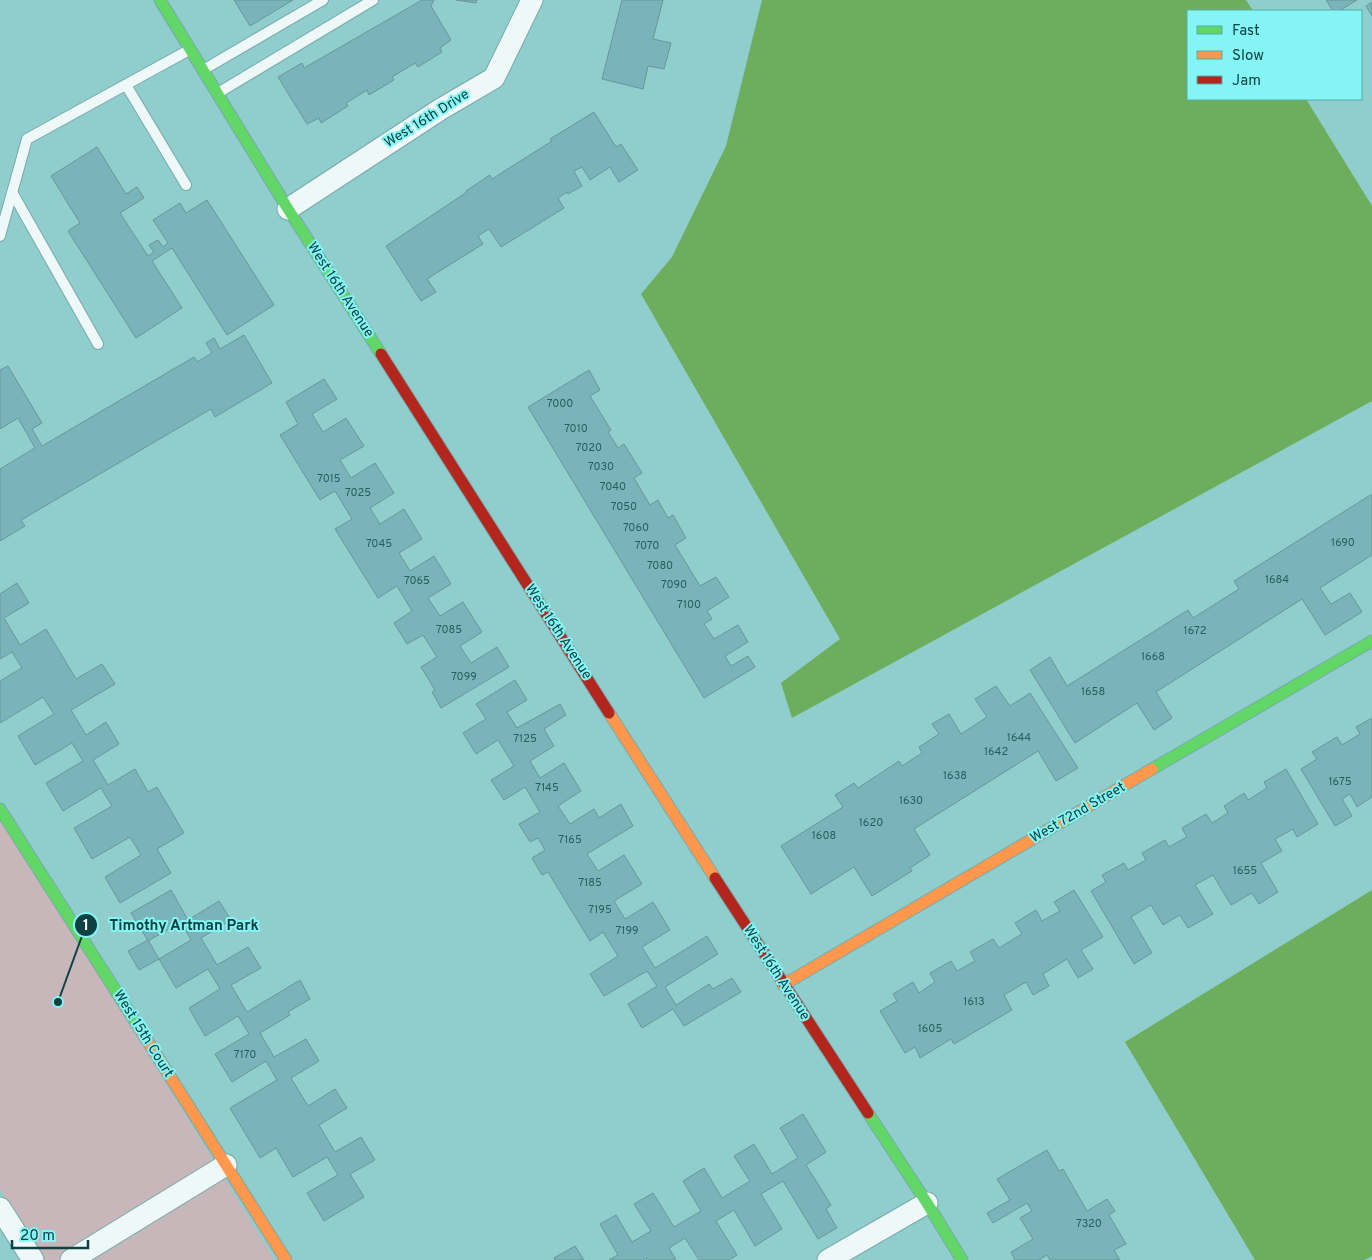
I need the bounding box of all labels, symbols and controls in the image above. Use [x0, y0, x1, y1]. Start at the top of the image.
legend [1187, 10, 1362, 100]
text: Fast [1232, 22, 1260, 41]
text: Slow [1232, 47, 1264, 66]
text: Jam [1232, 72, 1261, 91]
street label: West 16th Drive [381, 86, 473, 152]
street label: West 16th Avenue [303, 239, 377, 341]
house number: 7000 [547, 397, 573, 411]
house number: 7010 [564, 422, 588, 436]
house number: 7020 [576, 441, 602, 455]
house number: 7030 [588, 460, 614, 474]
house number: 7015 [317, 472, 341, 486]
house number: 7040 [600, 480, 626, 494]
house number: 7025 [345, 486, 371, 500]
house number: 7050 [611, 500, 637, 514]
house number: 7060 [623, 521, 649, 535]
house number: 1690 [1331, 536, 1355, 550]
house number: 7045 [366, 537, 392, 551]
house number: 7070 [635, 539, 659, 553]
house number: 7080 [647, 559, 673, 573]
house number: 1684 [1265, 573, 1289, 587]
house number: 7065 [404, 574, 430, 588]
house number: 7090 [661, 578, 687, 592]
street label: West 16th Avenue [521, 581, 595, 683]
house number: 7100 [677, 598, 701, 612]
house number: 7085 [436, 623, 462, 637]
house number: 1672 [1184, 624, 1206, 638]
house number: 1668 [1141, 650, 1165, 664]
house number: 7099 [451, 670, 477, 684]
house number: 1658 [1081, 685, 1105, 699]
house number: 1644 [1007, 731, 1031, 745]
house number: 7125 [513, 732, 537, 746]
house number: 1642 [984, 745, 1008, 759]
house number: 1638 [943, 769, 967, 783]
house number: 1675 [1328, 775, 1352, 789]
street label: West 72nd Street [1028, 779, 1128, 847]
house number: 7145 [535, 781, 559, 795]
house number: 1630 [899, 794, 923, 808]
house number: 1620 [859, 816, 883, 830]
house number: 1608 [812, 829, 836, 843]
house number: 7165 [558, 833, 582, 847]
house number: 1655 [1233, 864, 1257, 878]
house number: 7185 [578, 876, 602, 890]
house number: 7195 [588, 903, 612, 917]
callout: Timothy Artman Park [73, 910, 269, 940]
text: 1 [83, 917, 89, 936]
text: Timothy Artman Park [109, 917, 259, 936]
street label: West 16th Avenue [739, 922, 813, 1024]
house number: 7199 [615, 924, 639, 938]
street label: West 15th Court [109, 987, 177, 1081]
house number: 1613 [963, 995, 985, 1009]
house number: 1605 [918, 1022, 942, 1036]
house number: 7170 [234, 1048, 256, 1062]
house number: 7320 [1076, 1217, 1102, 1231]
scale bar [12, 1218, 89, 1250]
text: 20 m [20, 1227, 55, 1246]

